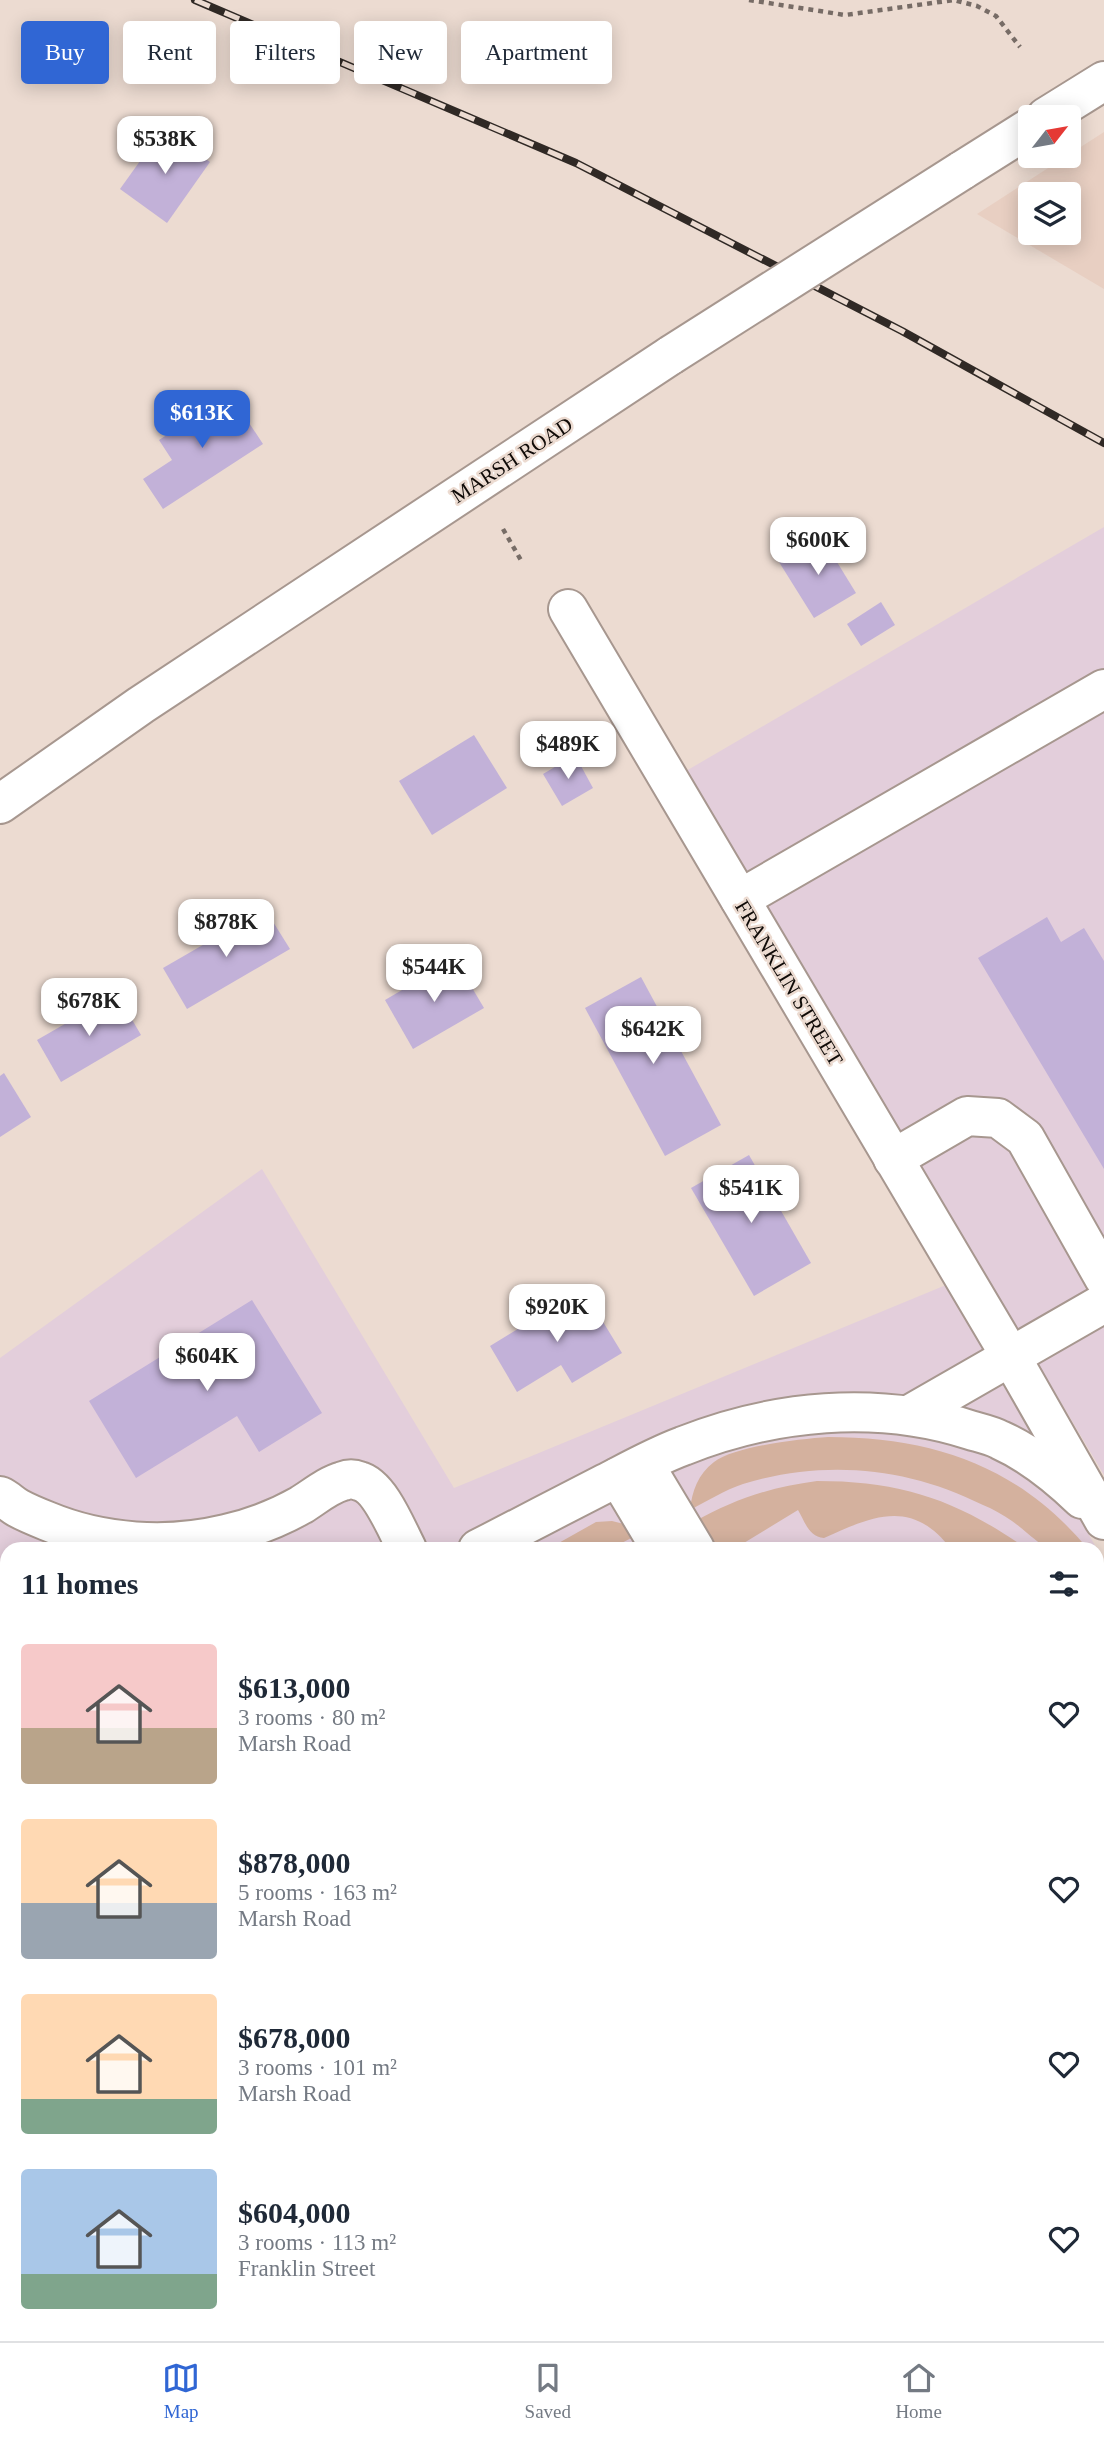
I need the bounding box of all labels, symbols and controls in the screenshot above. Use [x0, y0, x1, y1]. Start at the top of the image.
chip: Buy [21, 21, 109, 84]
chip: Rent [123, 21, 216, 84]
chip: Filters [230, 21, 340, 84]
chip: New [354, 21, 447, 84]
chip: Apartment [461, 21, 612, 84]
north arrow [1018, 105, 1082, 168]
map controls [1018, 105, 1081, 245]
pin: $538K [116, 116, 214, 176]
text: $538K [133, 126, 197, 151]
button: layers [1018, 182, 1081, 245]
pin: $613K [153, 391, 251, 450]
text: $613K [170, 400, 234, 425]
street label: MARSH ROAD [447, 412, 577, 508]
pin: $600K [769, 518, 867, 577]
text: $600K [786, 527, 850, 552]
pin: $489K [519, 722, 617, 781]
text: $489K [536, 731, 600, 756]
street label: FRANKLIN STREET [730, 896, 848, 1070]
pin: $878K [177, 900, 275, 959]
text: $878K [194, 909, 258, 934]
pin: $544K [385, 944, 483, 1004]
text: $544K [402, 954, 466, 979]
pin: $678K [40, 978, 138, 1038]
text: $678K [57, 988, 121, 1013]
pin: $642K [604, 1006, 702, 1066]
text: $642K [621, 1016, 685, 1041]
pin: $541K [702, 1166, 800, 1225]
text: $541K [719, 1175, 783, 1200]
pin: $920K [508, 1284, 606, 1344]
text: $920K [525, 1294, 589, 1319]
pin: $604K [158, 1334, 256, 1393]
text: $604K [175, 1343, 239, 1368]
icon: filters [1045, 1565, 1083, 1603]
text: 11 homes [21, 1567, 139, 1600]
text: $613,000 [238, 1671, 351, 1704]
icon: home [77, 1672, 161, 1756]
icon: heart [1045, 1695, 1083, 1733]
text: 3 rooms · 80 m² [238, 1705, 385, 1730]
text: Marsh Road [238, 1731, 351, 1756]
text: $878,000 [238, 1846, 351, 1879]
icon: home [77, 1847, 161, 1931]
icon: heart [1045, 1870, 1083, 1908]
text: 5 rooms · 163 m² [238, 1880, 397, 1905]
text: Marsh Road [238, 1906, 351, 1931]
text: $678,000 [238, 2021, 351, 2054]
icon: home [77, 2022, 161, 2106]
icon: heart [1045, 2045, 1083, 2083]
text: 3 rooms · 101 m² [238, 2055, 397, 2080]
text: Marsh Road [238, 2081, 351, 2106]
text: $604,000 [238, 2196, 351, 2229]
icon: home [77, 2197, 161, 2281]
icon: heart [1045, 2220, 1083, 2258]
text: 3 rooms · 113 m² [238, 2230, 396, 2255]
text: Franklin Street [238, 2256, 375, 2281]
tab: Map [162, 2359, 200, 2423]
tab: Saved [525, 2359, 571, 2423]
tab: Home [895, 2359, 942, 2423]

